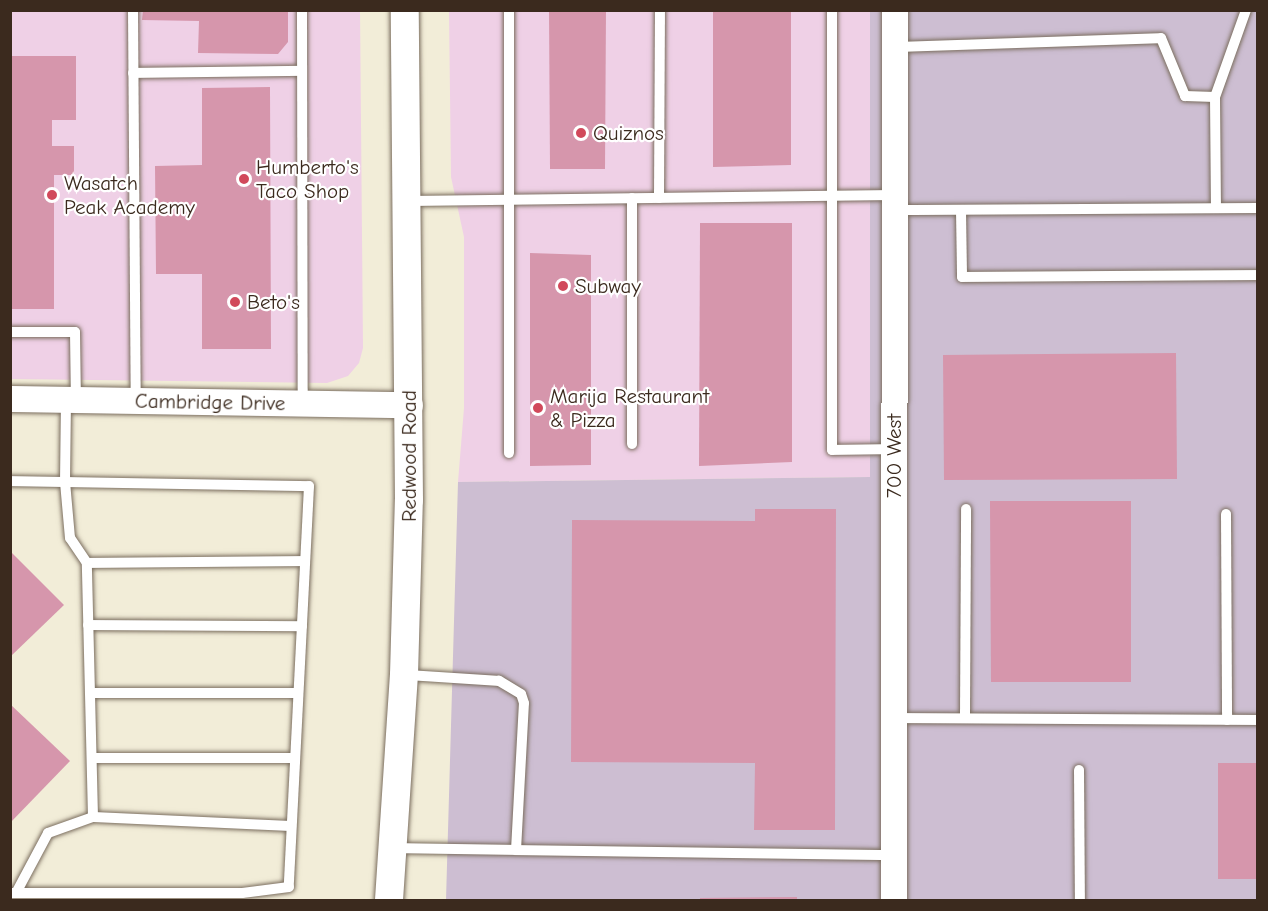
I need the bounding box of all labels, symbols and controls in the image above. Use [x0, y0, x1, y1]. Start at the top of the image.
place label: Quiznos [593, 120, 664, 146]
marker: Quiznos [574, 126, 588, 140]
place label: Humberto's Taco Shop [256, 154, 359, 204]
place label: Wasatch Peak Academy [64, 170, 195, 220]
marker: Humberto's Taco Shop [237, 172, 251, 186]
marker: Wasatch Peak Academy [45, 188, 59, 202]
place label: Subway [575, 273, 641, 299]
marker: Subway [556, 279, 570, 293]
place label: Beto's [247, 289, 300, 315]
marker: Beto's [228, 295, 242, 309]
place label: Marija Restaurant & Pizza [550, 383, 709, 433]
street label: Cambridge Drive [135, 388, 285, 416]
street label: Redwood Road [396, 390, 422, 522]
marker: Marija Restaurant & Pizza [531, 401, 545, 415]
street label: 700 West [881, 414, 907, 498]

